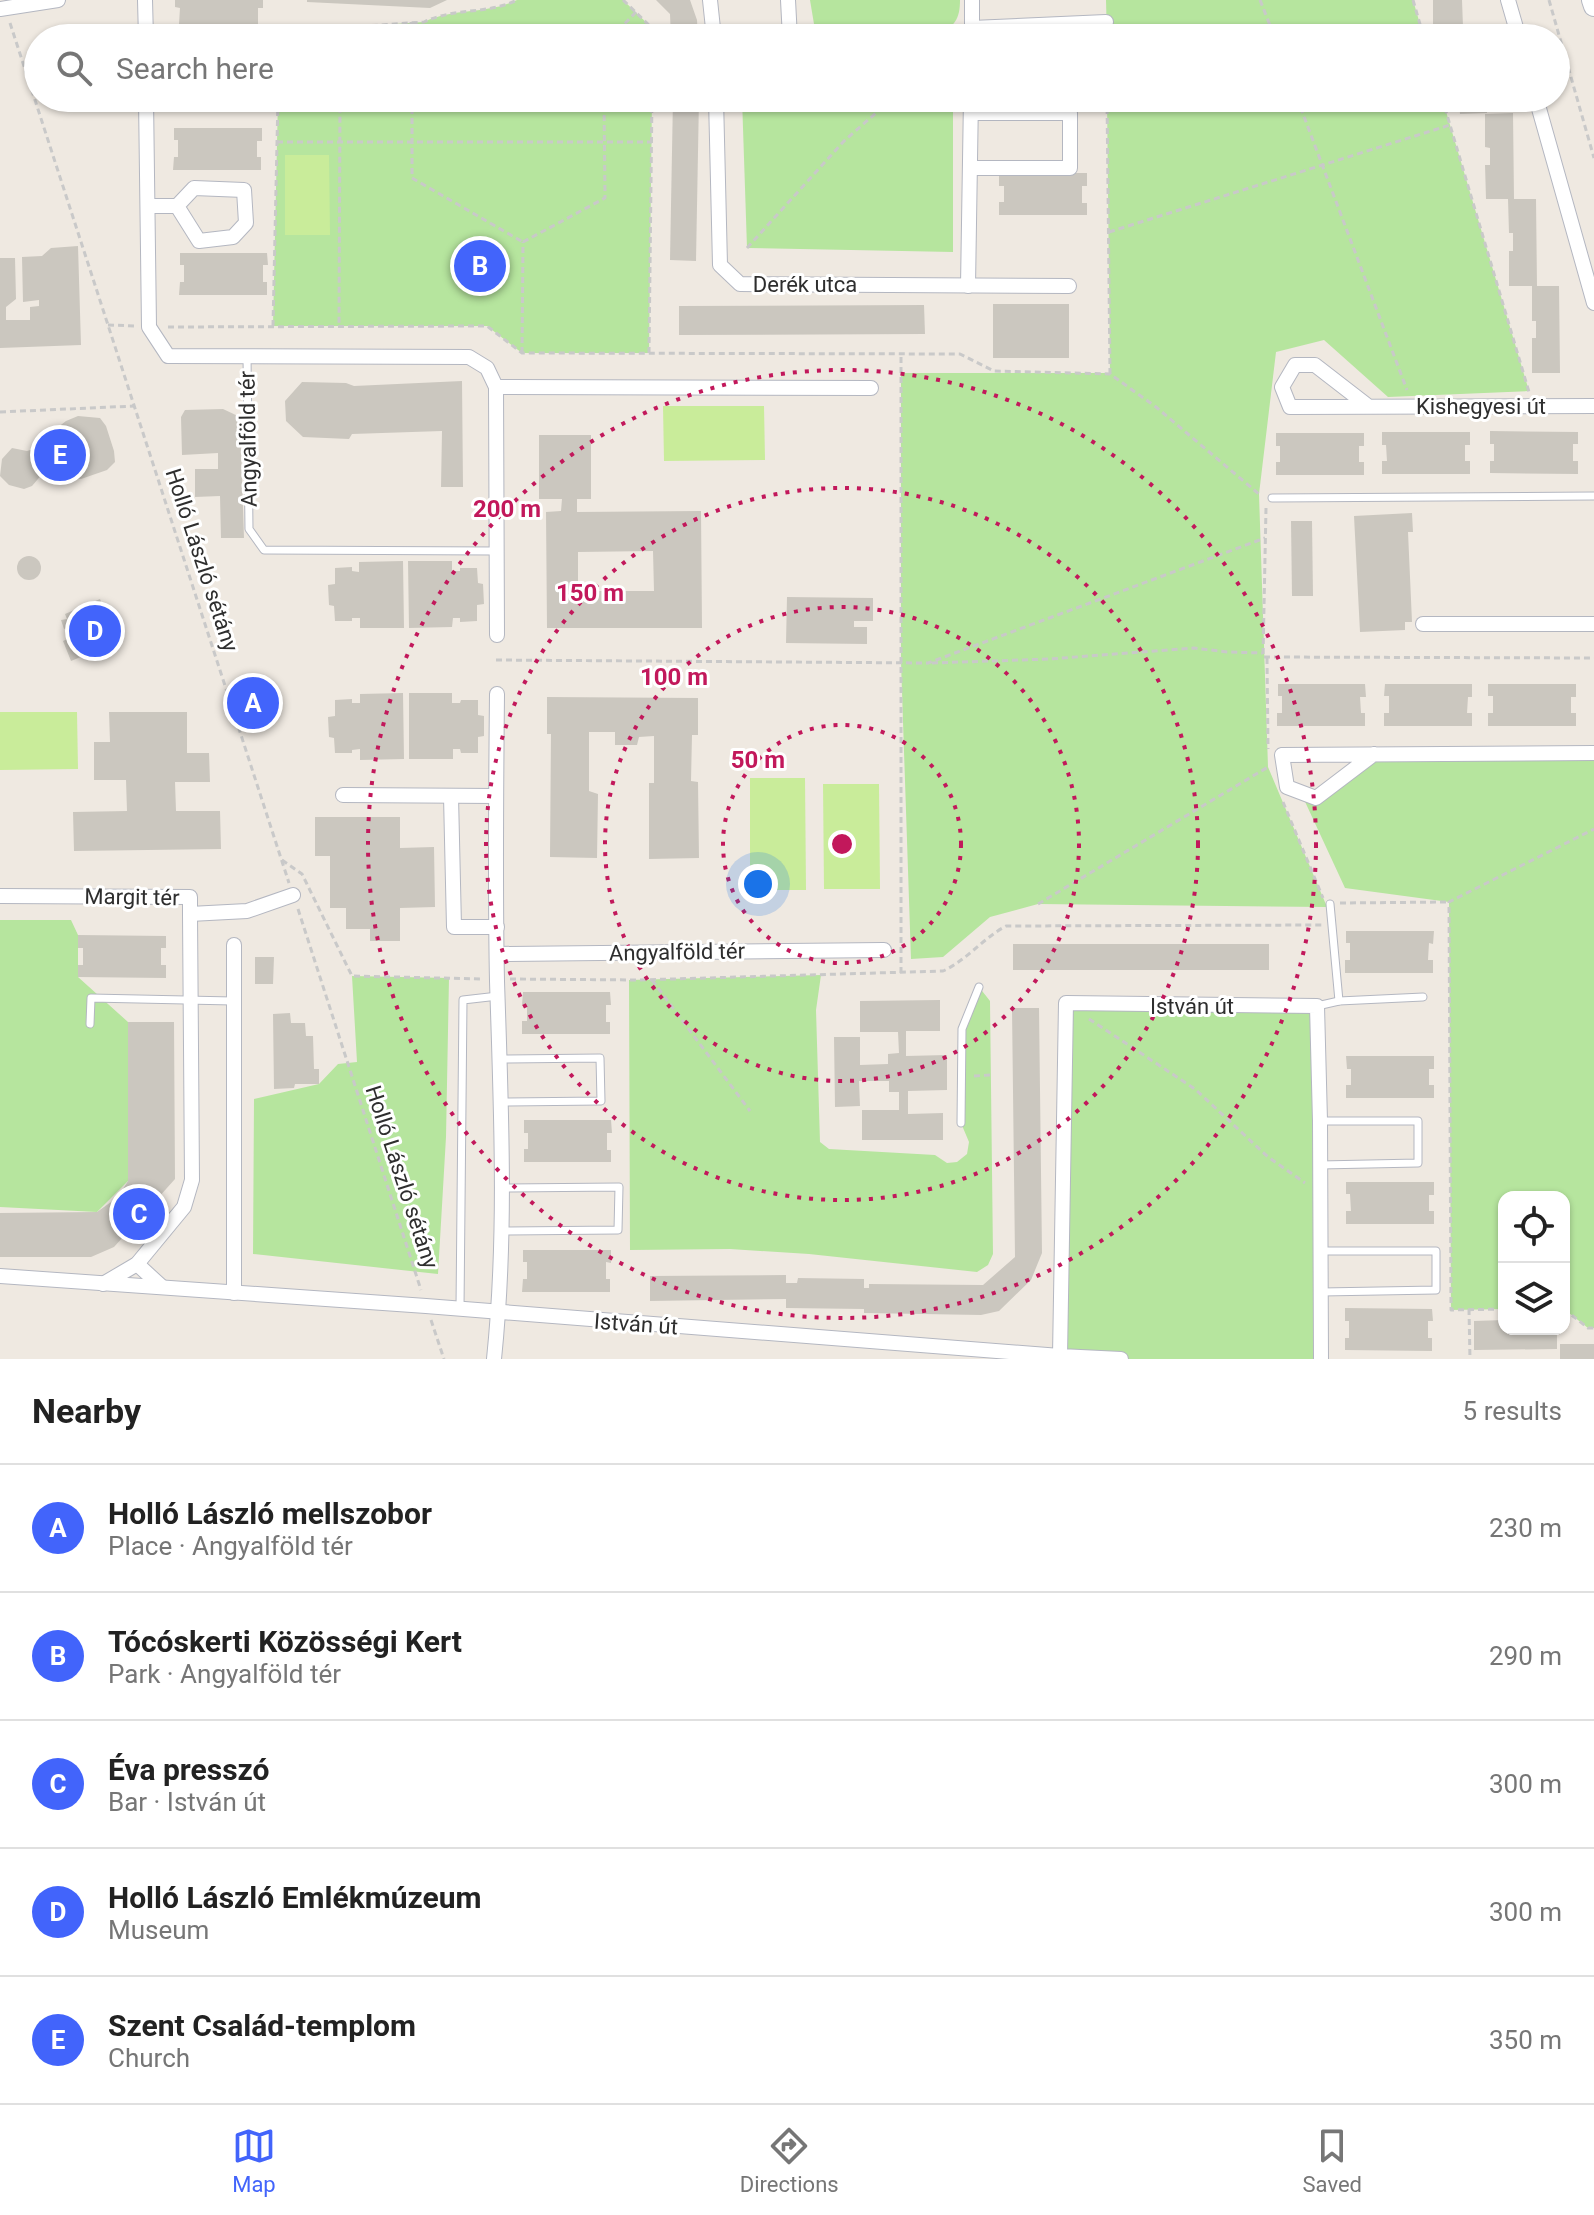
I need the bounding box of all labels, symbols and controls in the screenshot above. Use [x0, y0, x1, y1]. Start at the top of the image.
search box [24, 24, 1570, 112]
icon: search [52, 46, 96, 90]
text: Search here [116, 51, 274, 86]
pin: B [454, 236, 506, 296]
street label: Derék utca [753, 272, 857, 297]
street label: Angyalföld tér [234, 370, 262, 507]
street label: Kishegyesi út [1416, 394, 1546, 419]
pin: E [34, 425, 86, 485]
street label: Holló László sétány [161, 465, 244, 655]
text: 200 m [473, 495, 541, 523]
text: 150 m [556, 579, 624, 607]
pin: D [69, 601, 121, 661]
text: 100 m [640, 663, 708, 691]
pin: A [227, 673, 279, 733]
text: 50 m [731, 746, 785, 774]
centre of rings [828, 830, 856, 858]
your location [738, 864, 778, 904]
street label: Margit tér [84, 884, 180, 910]
street label: Angyalföld tér [609, 938, 746, 966]
street label: István út [1150, 994, 1234, 1019]
street label: Holló László sétány [361, 1082, 444, 1272]
pin: C [113, 1184, 165, 1244]
map controls [1498, 1191, 1570, 1335]
button: locate [1498, 1191, 1570, 1263]
button: layers [1498, 1263, 1570, 1335]
street label: István út [593, 1309, 679, 1339]
text: Nearby [32, 1391, 141, 1431]
text: 5 results [1463, 1396, 1562, 1426]
text: Holló László mellszobor [108, 1496, 432, 1531]
text: A [49, 1513, 67, 1543]
text: 230 m [1489, 1513, 1562, 1543]
text: Place · Angyalföld tér [108, 1531, 353, 1561]
text: Tócóskerti Közösségi Kert [108, 1624, 462, 1659]
text: B [50, 1641, 66, 1671]
text: 290 m [1489, 1641, 1562, 1671]
text: Park · Angyalföld tér [108, 1659, 341, 1689]
text: Éva presszó [108, 1752, 270, 1787]
text: C [49, 1769, 67, 1799]
text: 300 m [1489, 1769, 1562, 1799]
text: Bar · István út [108, 1787, 266, 1817]
text: Holló László Emlékmúzeum [108, 1880, 482, 1915]
text: D [50, 1897, 66, 1927]
text: 300 m [1489, 1897, 1562, 1927]
text: Museum [108, 1915, 209, 1945]
text: Szent Család-templom [108, 2008, 416, 2043]
text: E [51, 2025, 65, 2055]
text: 350 m [1489, 2025, 1562, 2055]
text: Church [108, 2043, 190, 2073]
tab: Map [232, 2124, 276, 2197]
tab: Directions [740, 2124, 839, 2197]
tab: Saved [1303, 2124, 1362, 2197]

